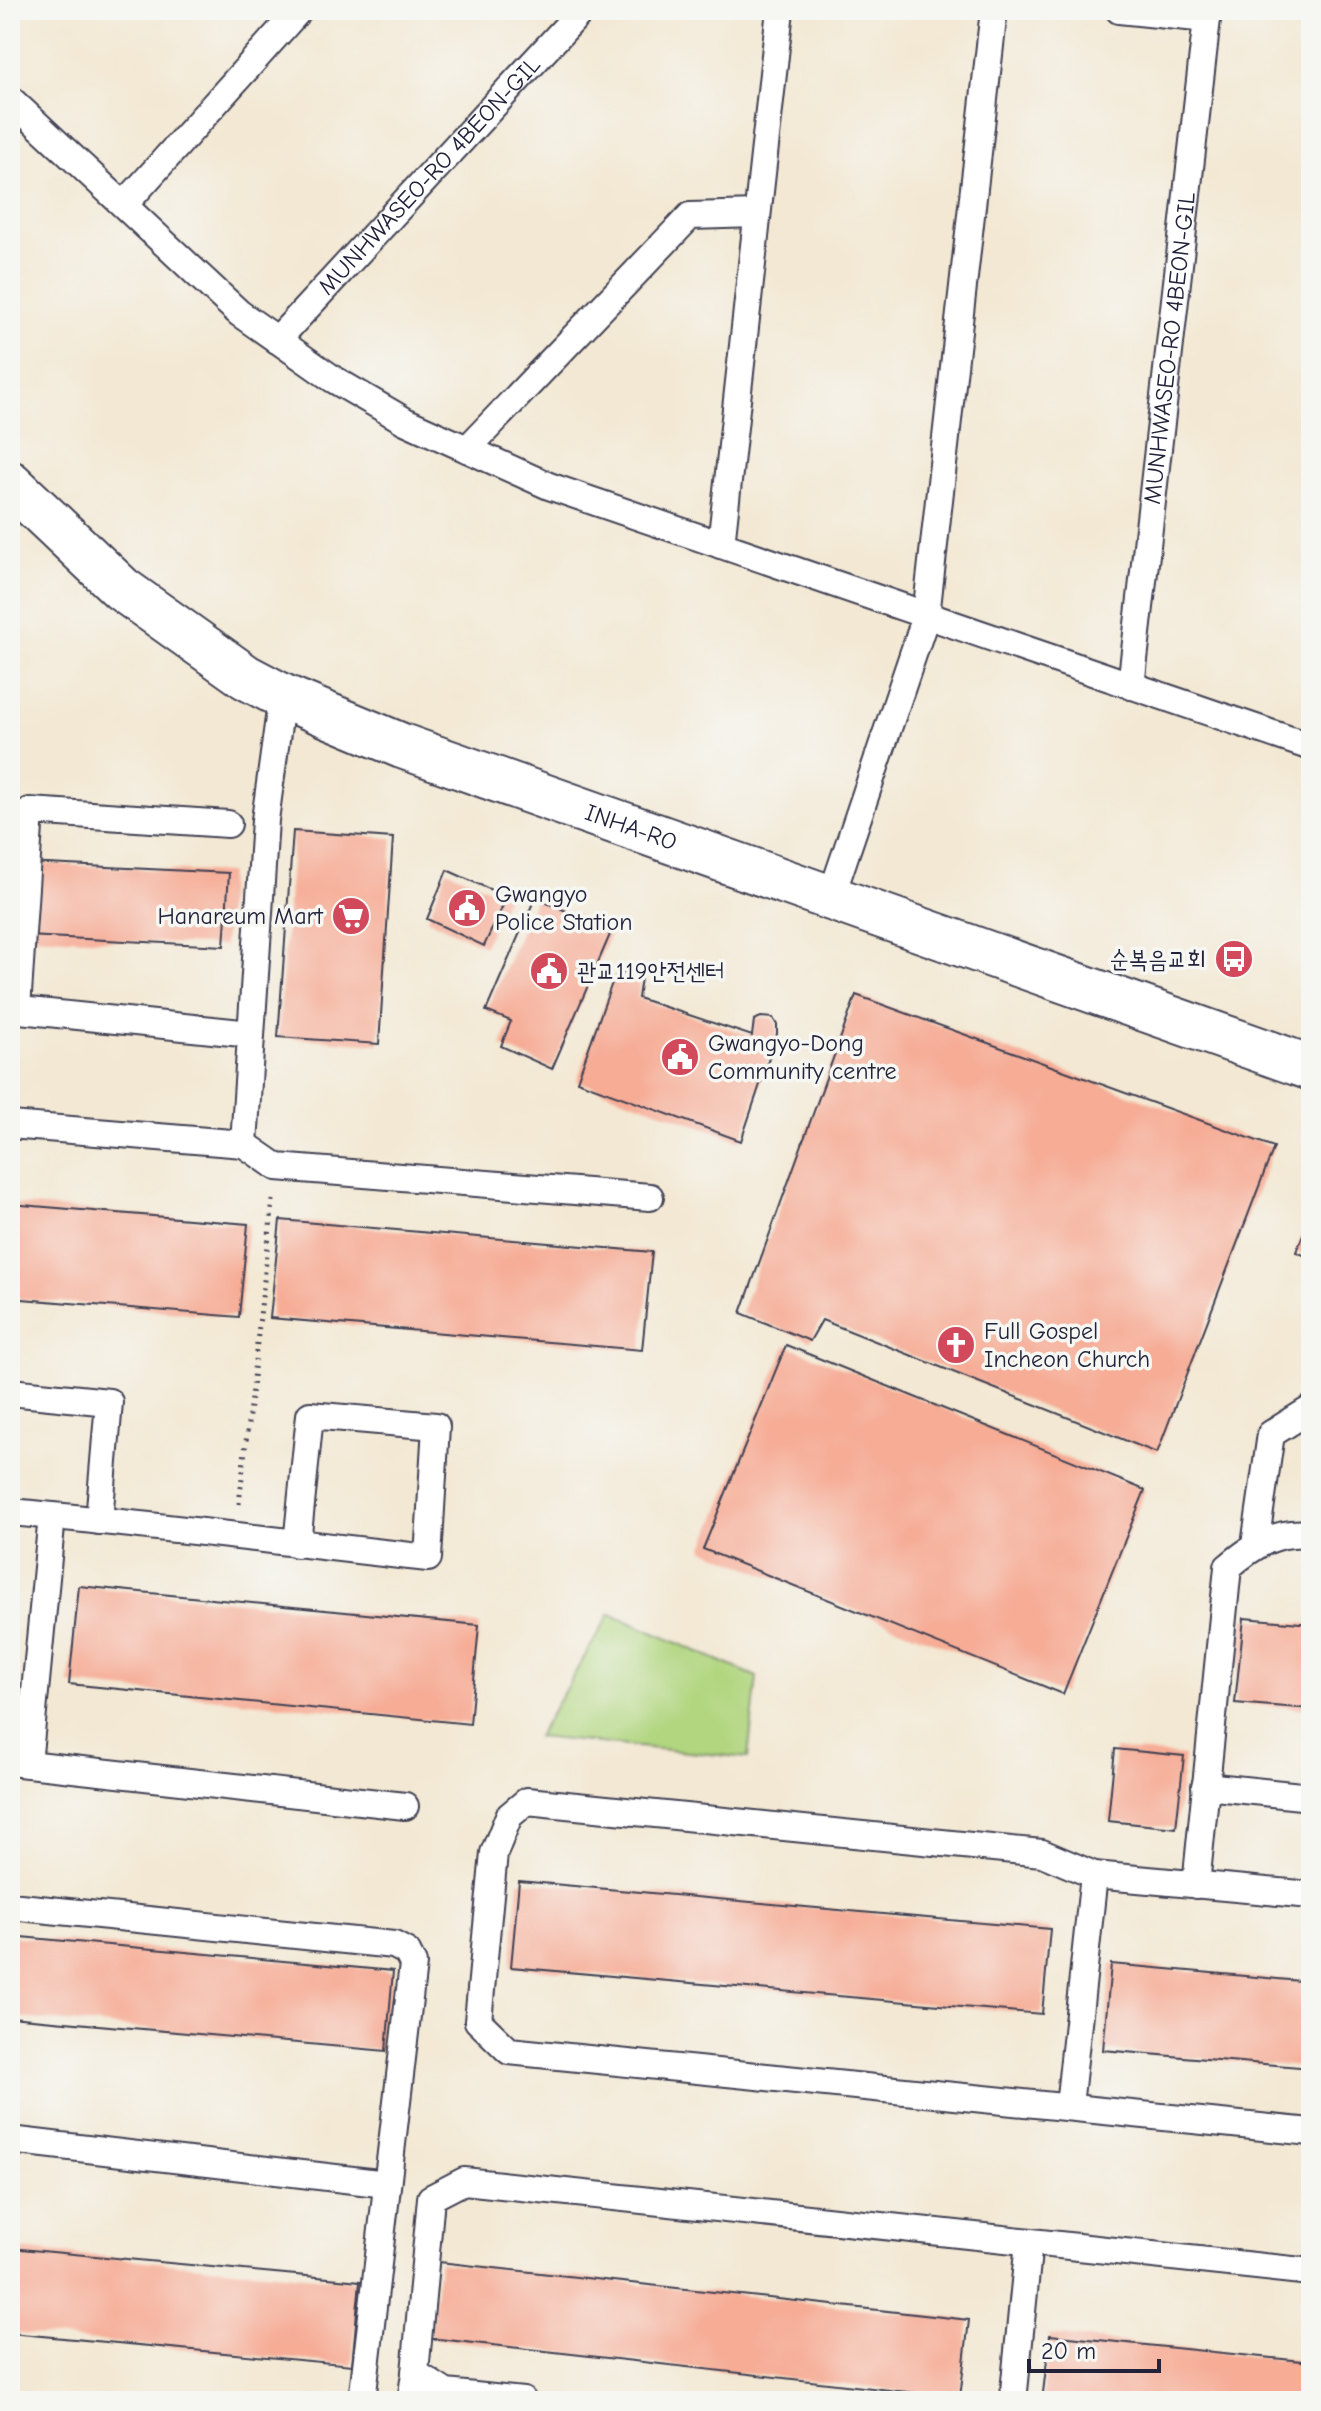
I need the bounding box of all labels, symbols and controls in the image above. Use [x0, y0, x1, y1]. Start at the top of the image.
street label: MUNHWASEO-RO 4BEON-GIL [312, 51, 546, 300]
street label: MUNHWASEO-RO 4BEON-GIL [1138, 191, 1201, 506]
street label: INHA-RO [582, 798, 681, 856]
place label: Gwangyo Police Station [495, 880, 633, 936]
public building icon: Gwangyo Police Station [446, 887, 488, 929]
supermarket icon: Hanareum Mart [330, 895, 372, 937]
place label: Hanareum Mart [157, 902, 324, 930]
bus stop icon: 순복음교회 [1213, 938, 1255, 980]
place label: 순복음교회 [1109, 945, 1206, 973]
public building icon: 관교119안전센터 [528, 950, 570, 992]
place label: 관교119안전센터 [577, 957, 725, 985]
place label: Gwangyo-Dong Community centre [708, 1029, 897, 1085]
public building icon: Gwangyo-Dong Community centre [659, 1036, 701, 1078]
place label: Full Gospel Incheon Church [984, 1317, 1150, 1373]
church icon: Full Gospel Incheon Church [935, 1324, 977, 1366]
scale bar [1029, 2323, 1159, 2373]
text: 20 m [1041, 2337, 1096, 2365]

